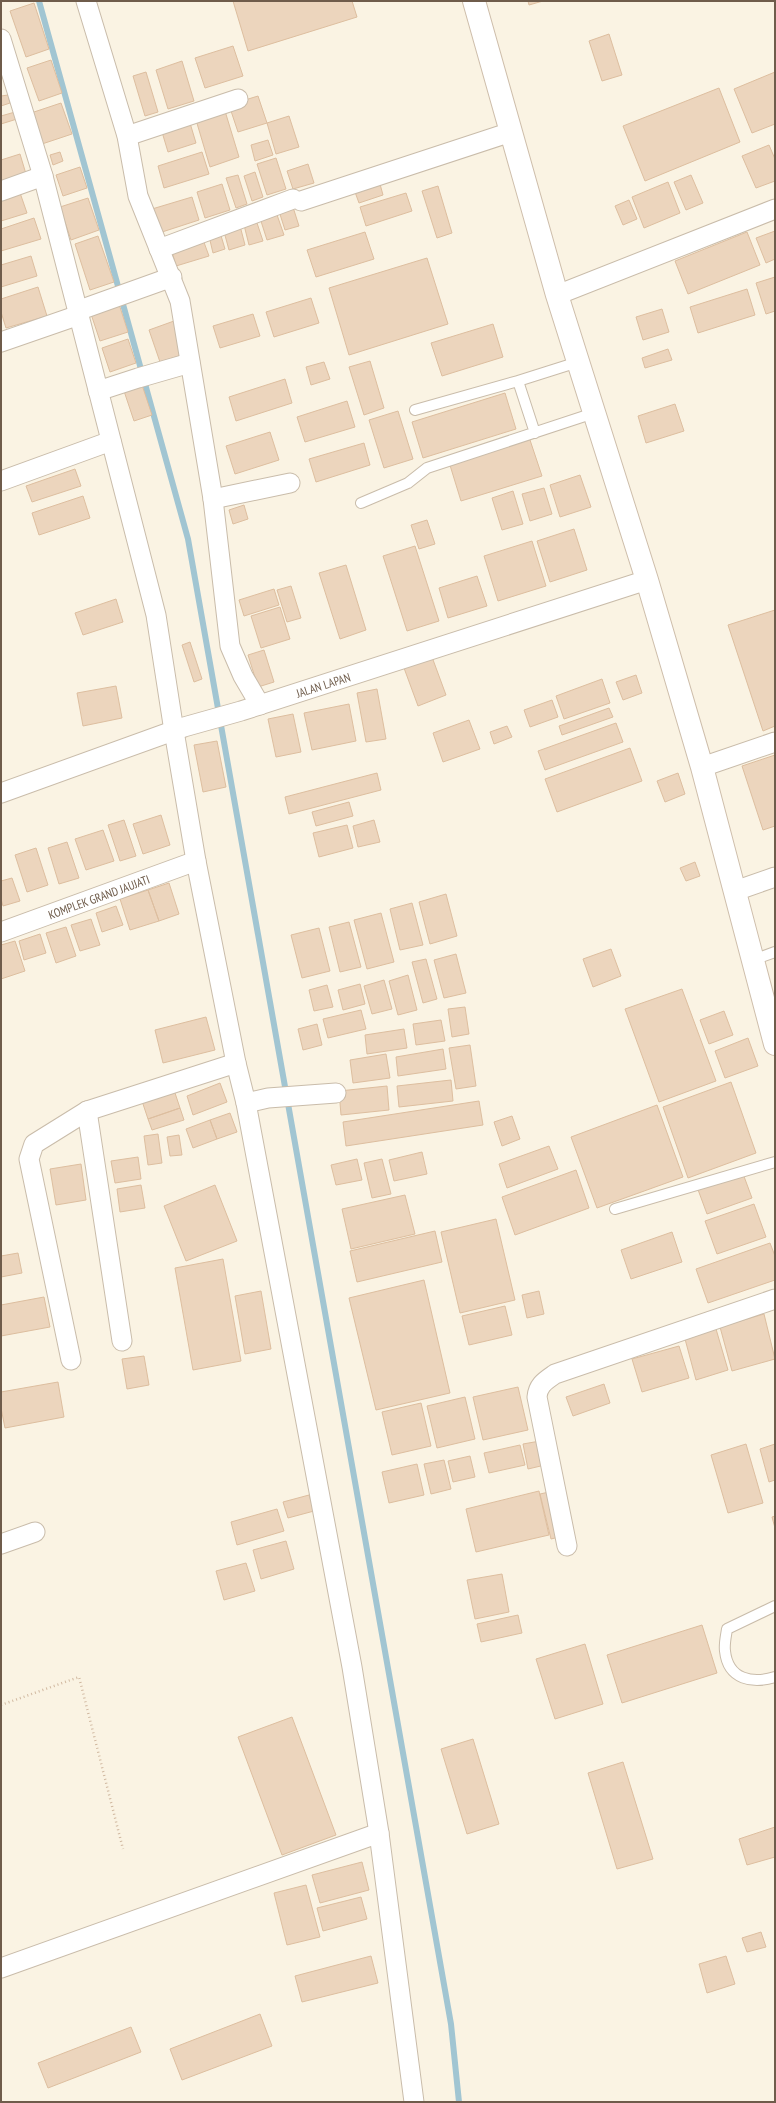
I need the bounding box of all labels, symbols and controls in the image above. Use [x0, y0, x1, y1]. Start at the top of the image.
street label: JALAN LAPAN [293, 669, 352, 701]
street label: KOMPLEK GRAND JAUJATI [46, 871, 152, 922]

